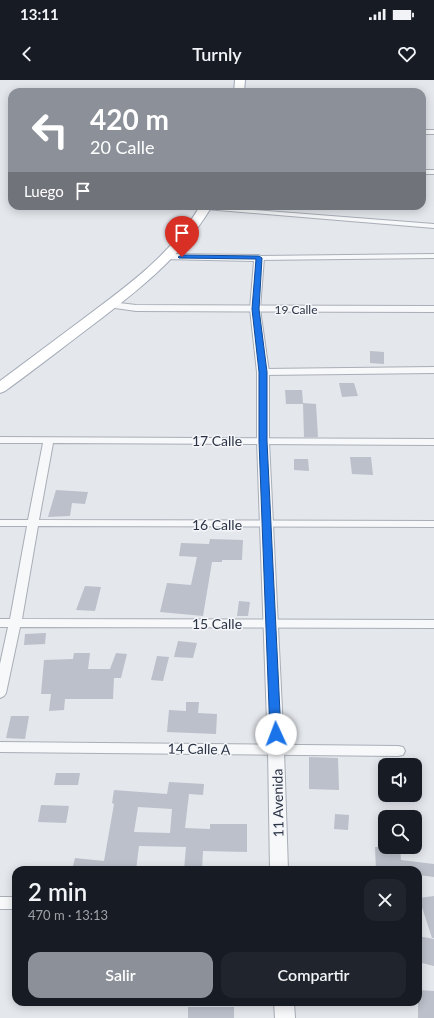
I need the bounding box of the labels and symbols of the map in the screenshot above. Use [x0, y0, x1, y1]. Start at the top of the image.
pin [165, 216, 199, 257]
street label: 19 Calle [275, 302, 317, 317]
street label: 17 Calle [192, 432, 242, 449]
street label: 16 Calle [192, 516, 242, 533]
street label: 15 Calle [192, 615, 242, 632]
position arrow [255, 713, 297, 755]
street label: 14 Calle A [167, 739, 231, 758]
street label: 11 Avenida [268, 768, 287, 837]

